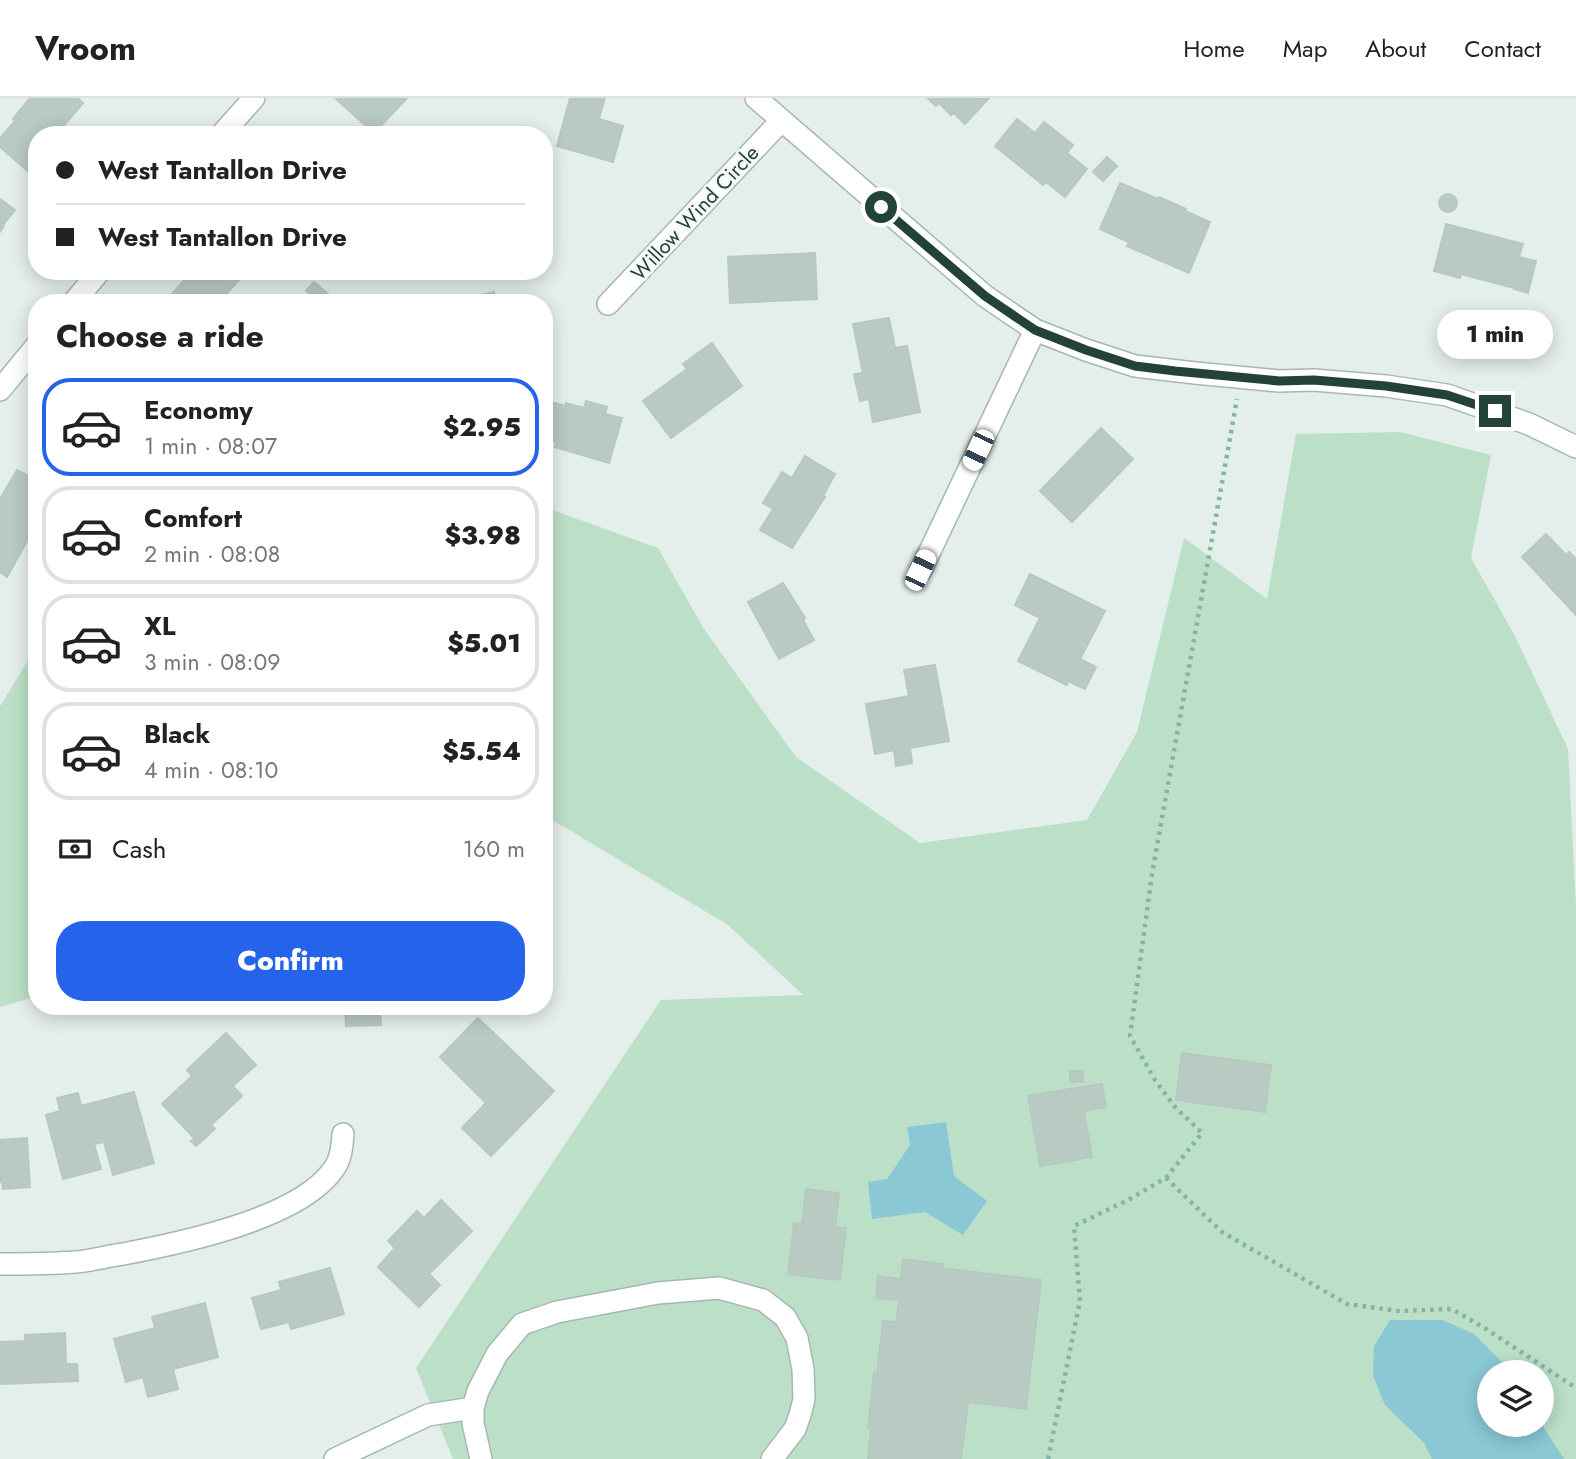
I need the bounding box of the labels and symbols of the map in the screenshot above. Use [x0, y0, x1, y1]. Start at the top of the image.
street label: Willow Wind Circle [624, 138, 766, 287]
route start [865, 191, 897, 223]
callout: 1 min [1437, 310, 1553, 358]
route end [1479, 395, 1511, 427]
car [960, 427, 997, 473]
car [902, 547, 939, 593]

